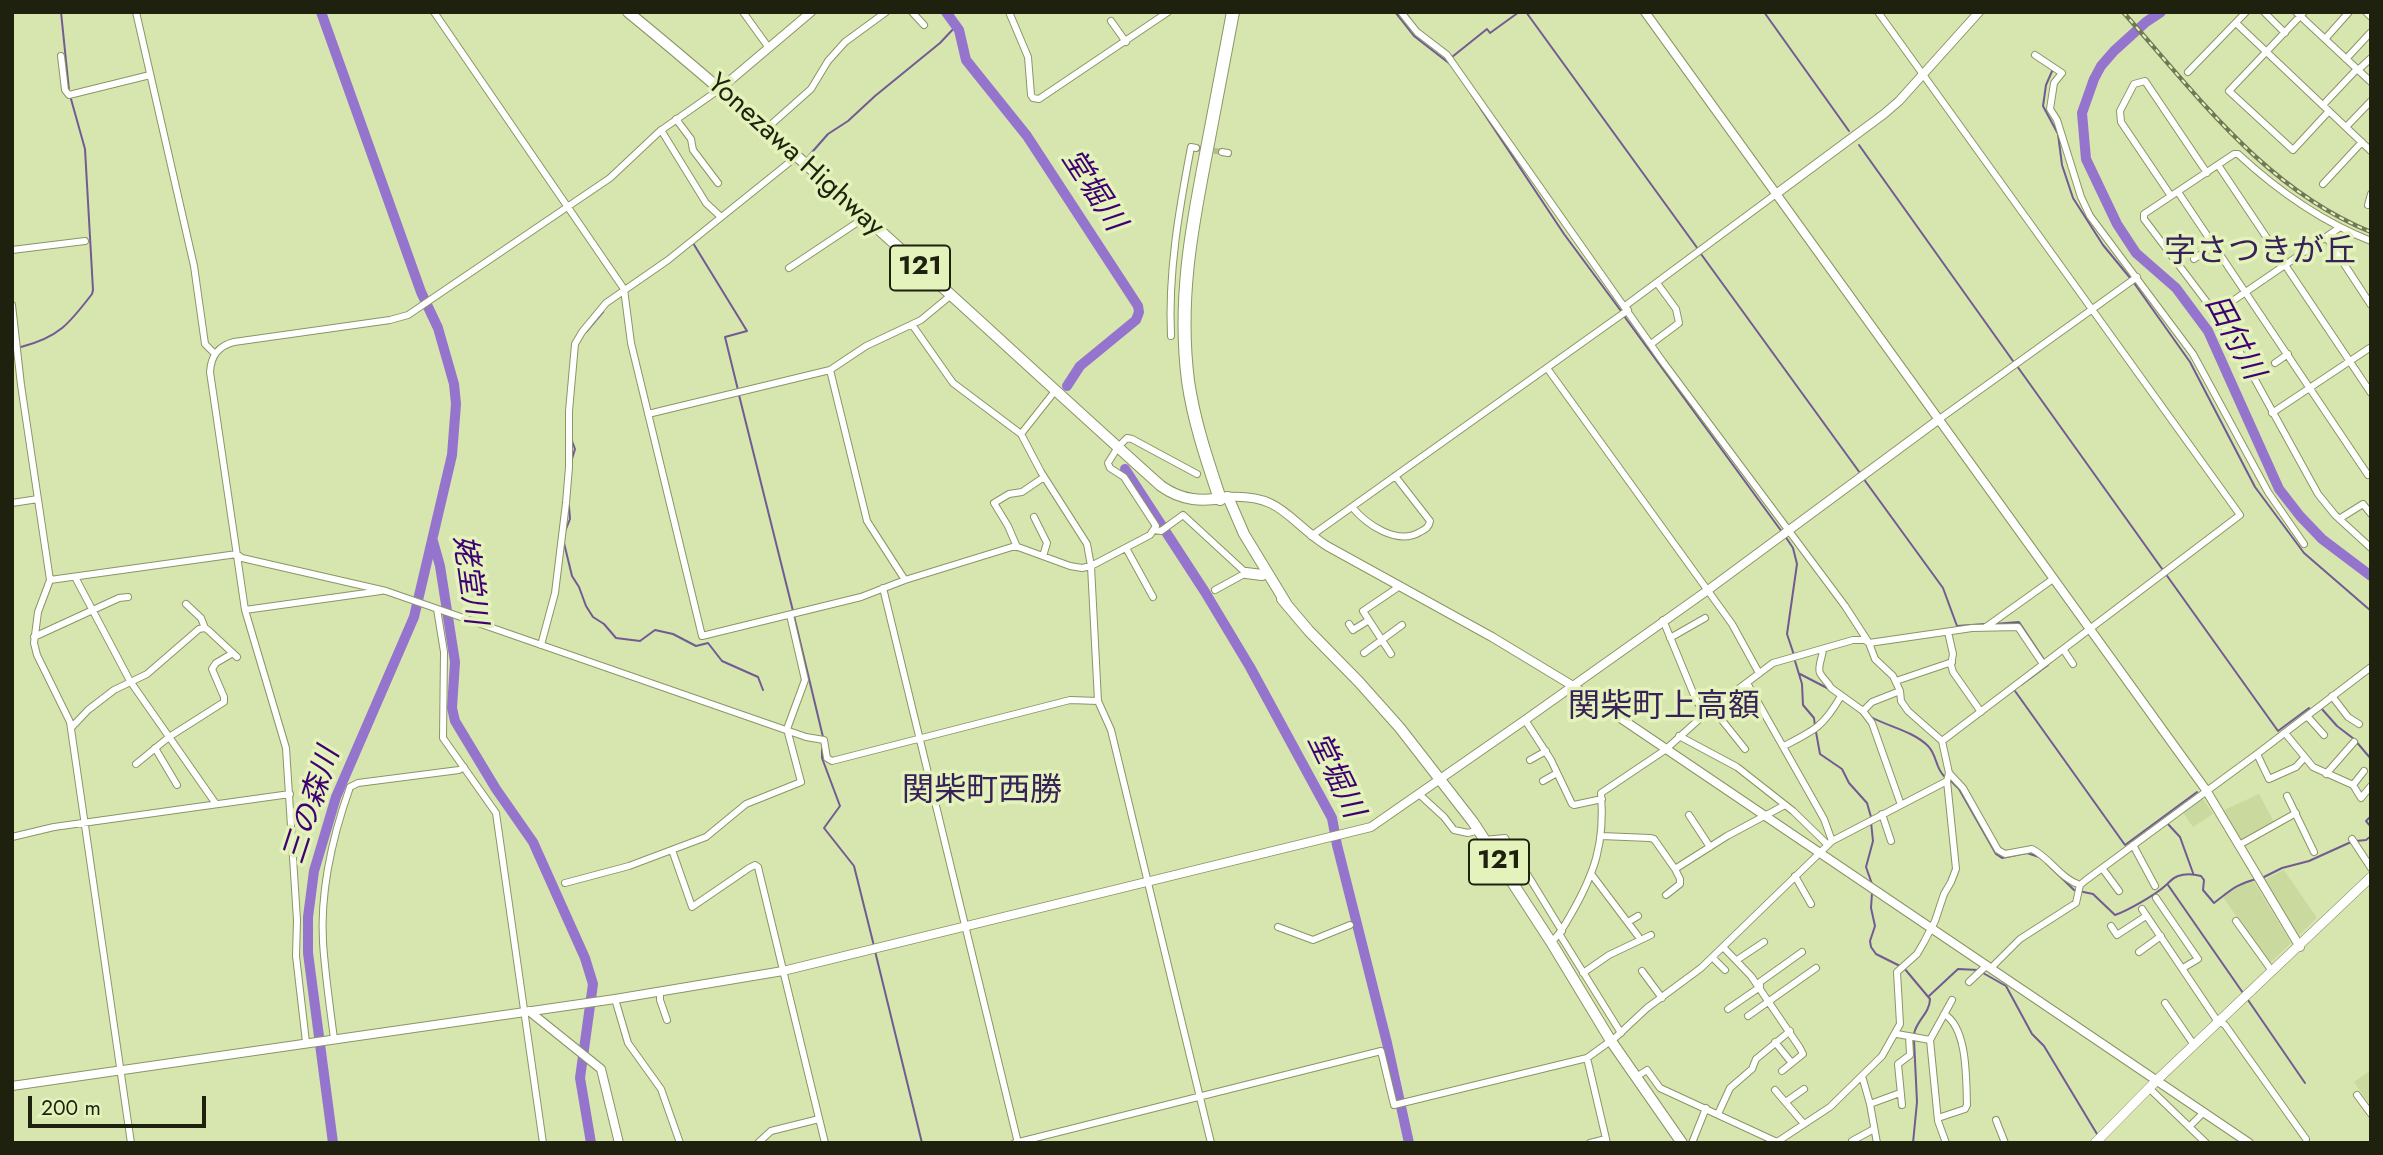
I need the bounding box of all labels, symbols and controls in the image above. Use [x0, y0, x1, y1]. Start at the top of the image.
street label: Yonezawa Highway [700, 68, 890, 244]
water label: 堂堀川 [1052, 143, 1132, 239]
district label: 字さつきが丘 [2164, 234, 2356, 272]
road number: 121 [890, 246, 950, 290]
water label: 田付川 [2196, 290, 2270, 386]
water label: 姥堂川 [444, 533, 492, 627]
district label: 関柴町上高額 [1568, 689, 1760, 727]
water label: 堂堀川 [1298, 728, 1370, 824]
water label: 三の森川 [277, 743, 349, 869]
district label: 関柴町西勝 [902, 773, 1062, 811]
road number: 121 [1469, 840, 1529, 884]
scale bar [32, 1082, 210, 1126]
text: 200 m [41, 1093, 101, 1123]

